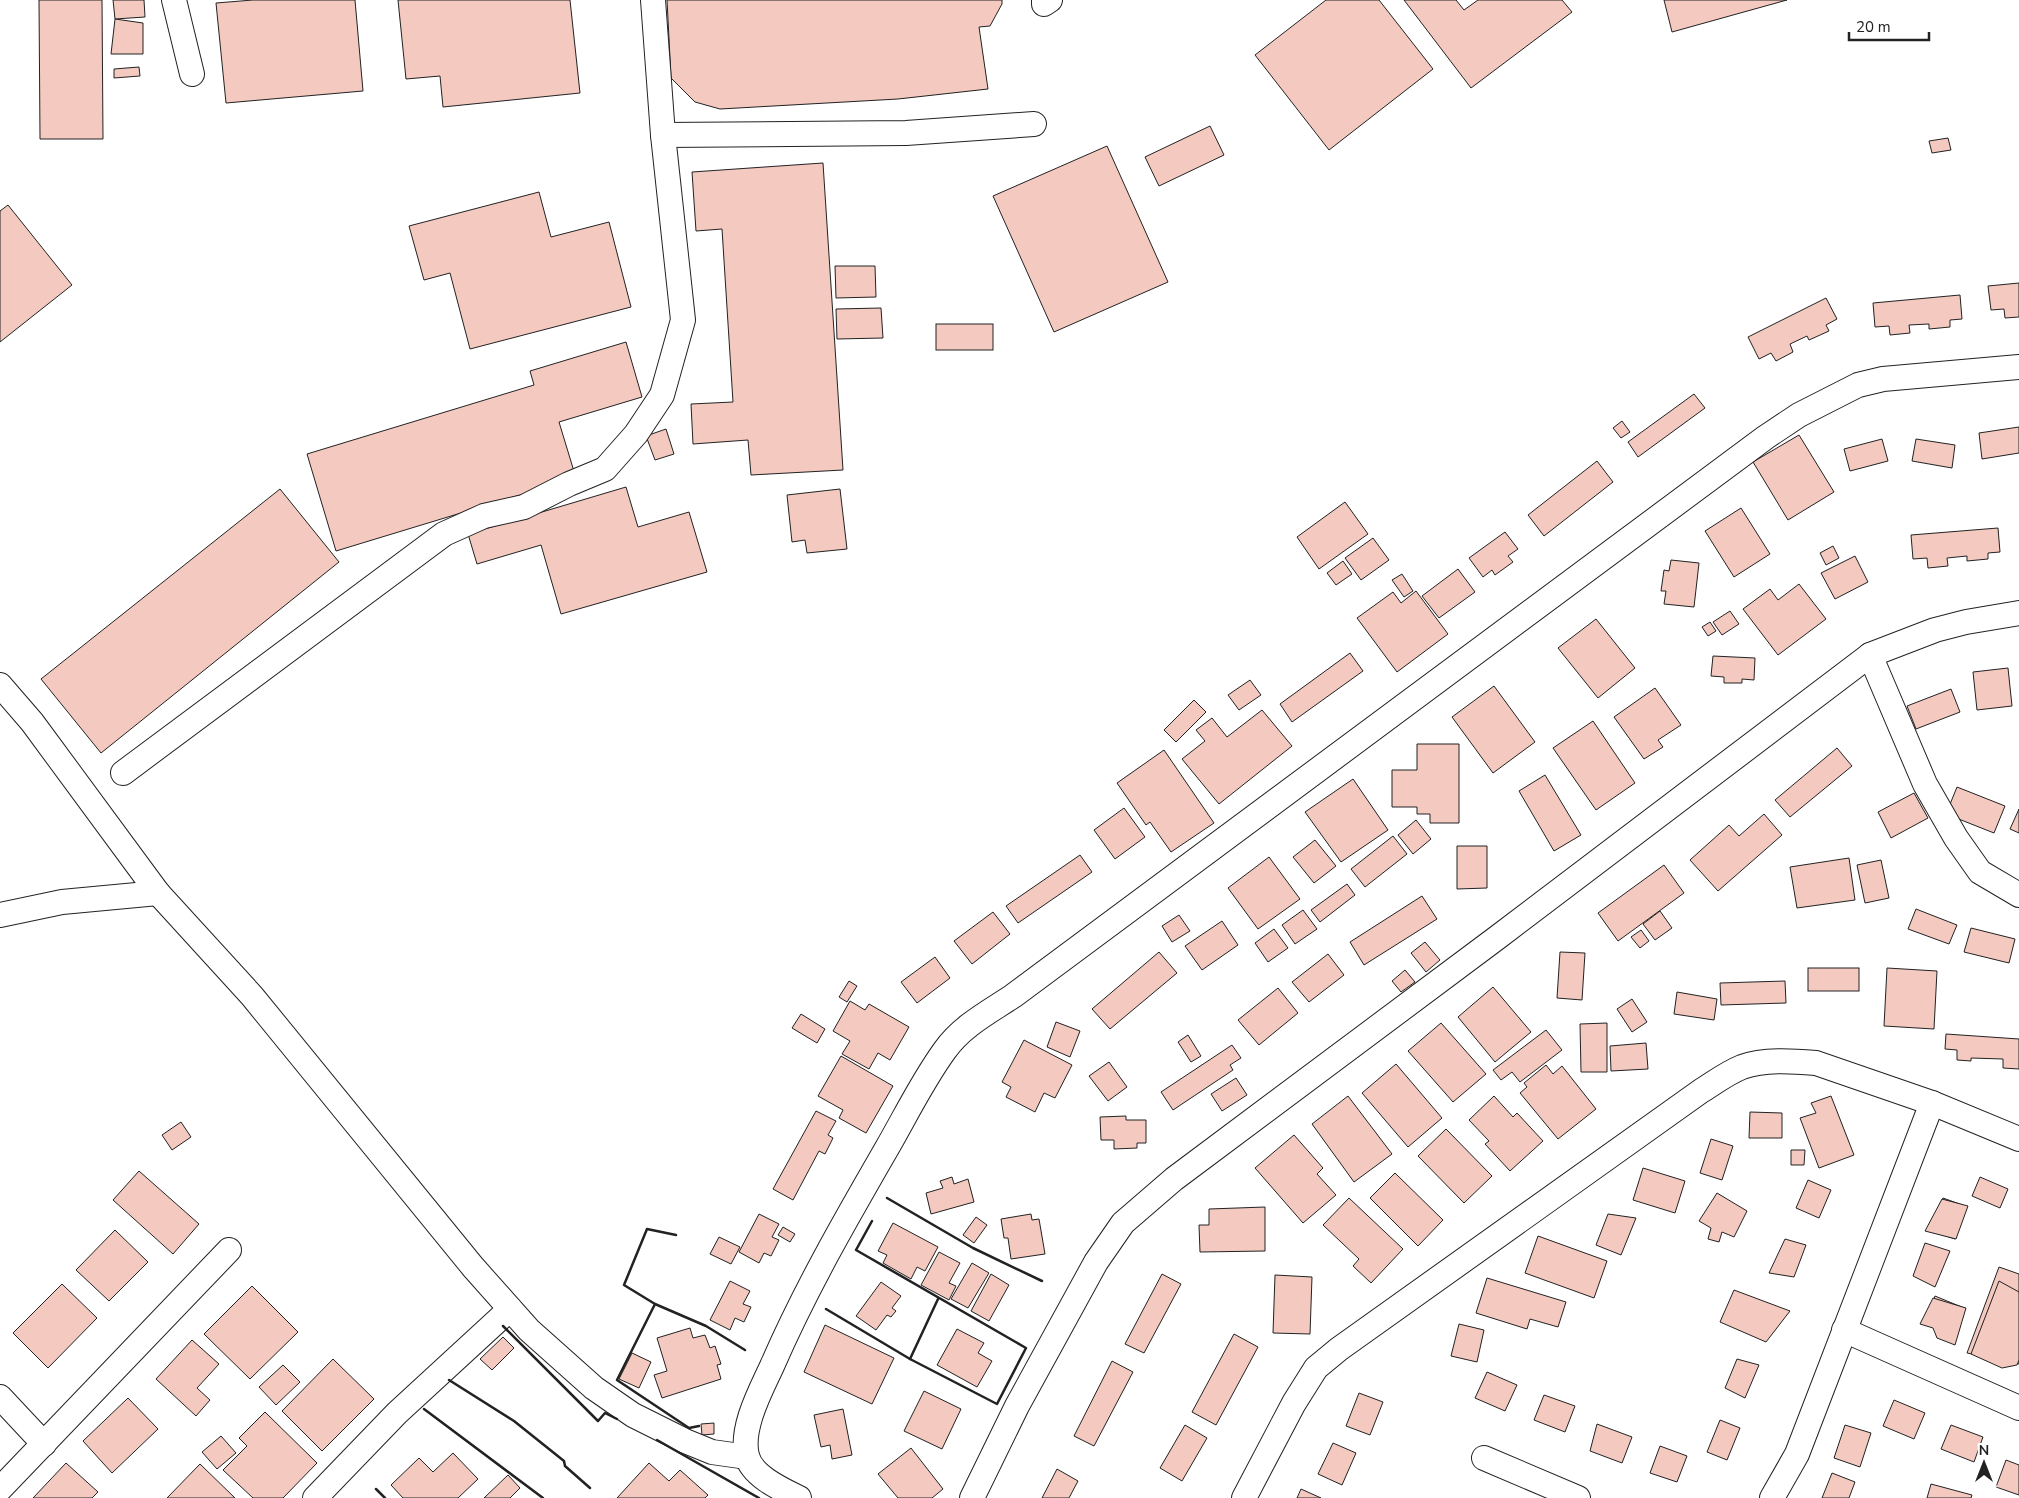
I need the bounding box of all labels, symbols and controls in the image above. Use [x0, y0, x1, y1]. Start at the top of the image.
scale bar [1849, 10, 1929, 42]
text: 20 m [1856, 17, 1891, 37]
north arrow [1959, 1438, 2009, 1488]
text: N [1979, 1441, 1989, 1460]

